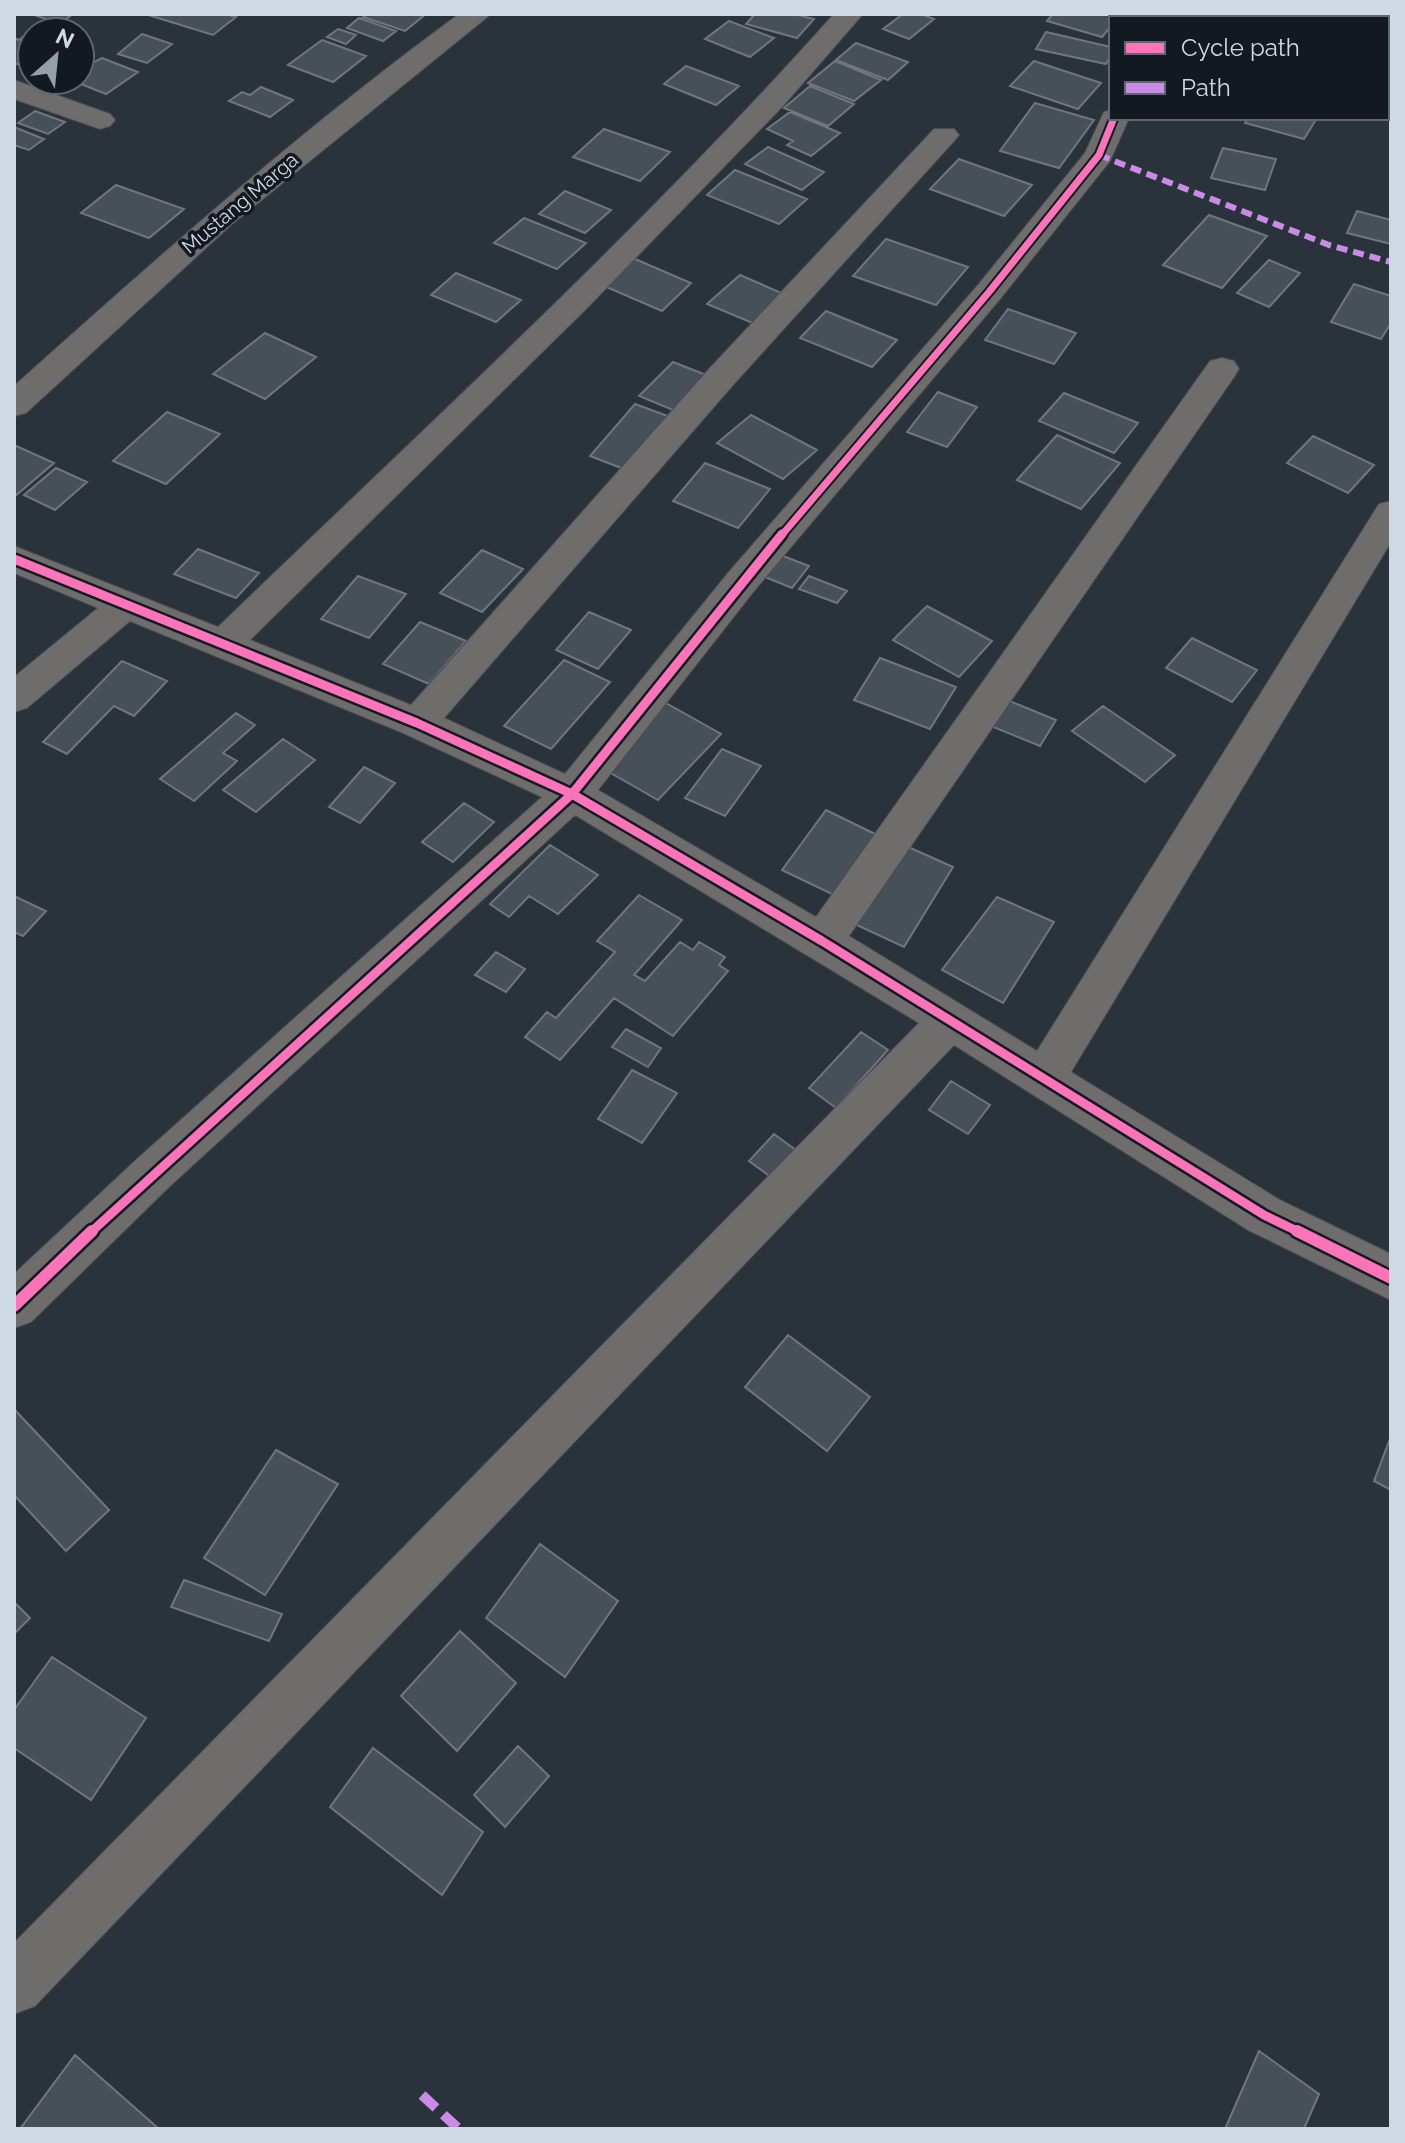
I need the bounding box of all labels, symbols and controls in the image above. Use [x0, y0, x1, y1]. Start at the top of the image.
north arrow [16, 16, 96, 96]
legend [1109, 16, 1389, 120]
text: N [52, 23, 78, 54]
text: Cycle path [1181, 33, 1300, 62]
text: Path [1181, 73, 1231, 102]
street label: Mustang Marga [177, 147, 303, 259]

